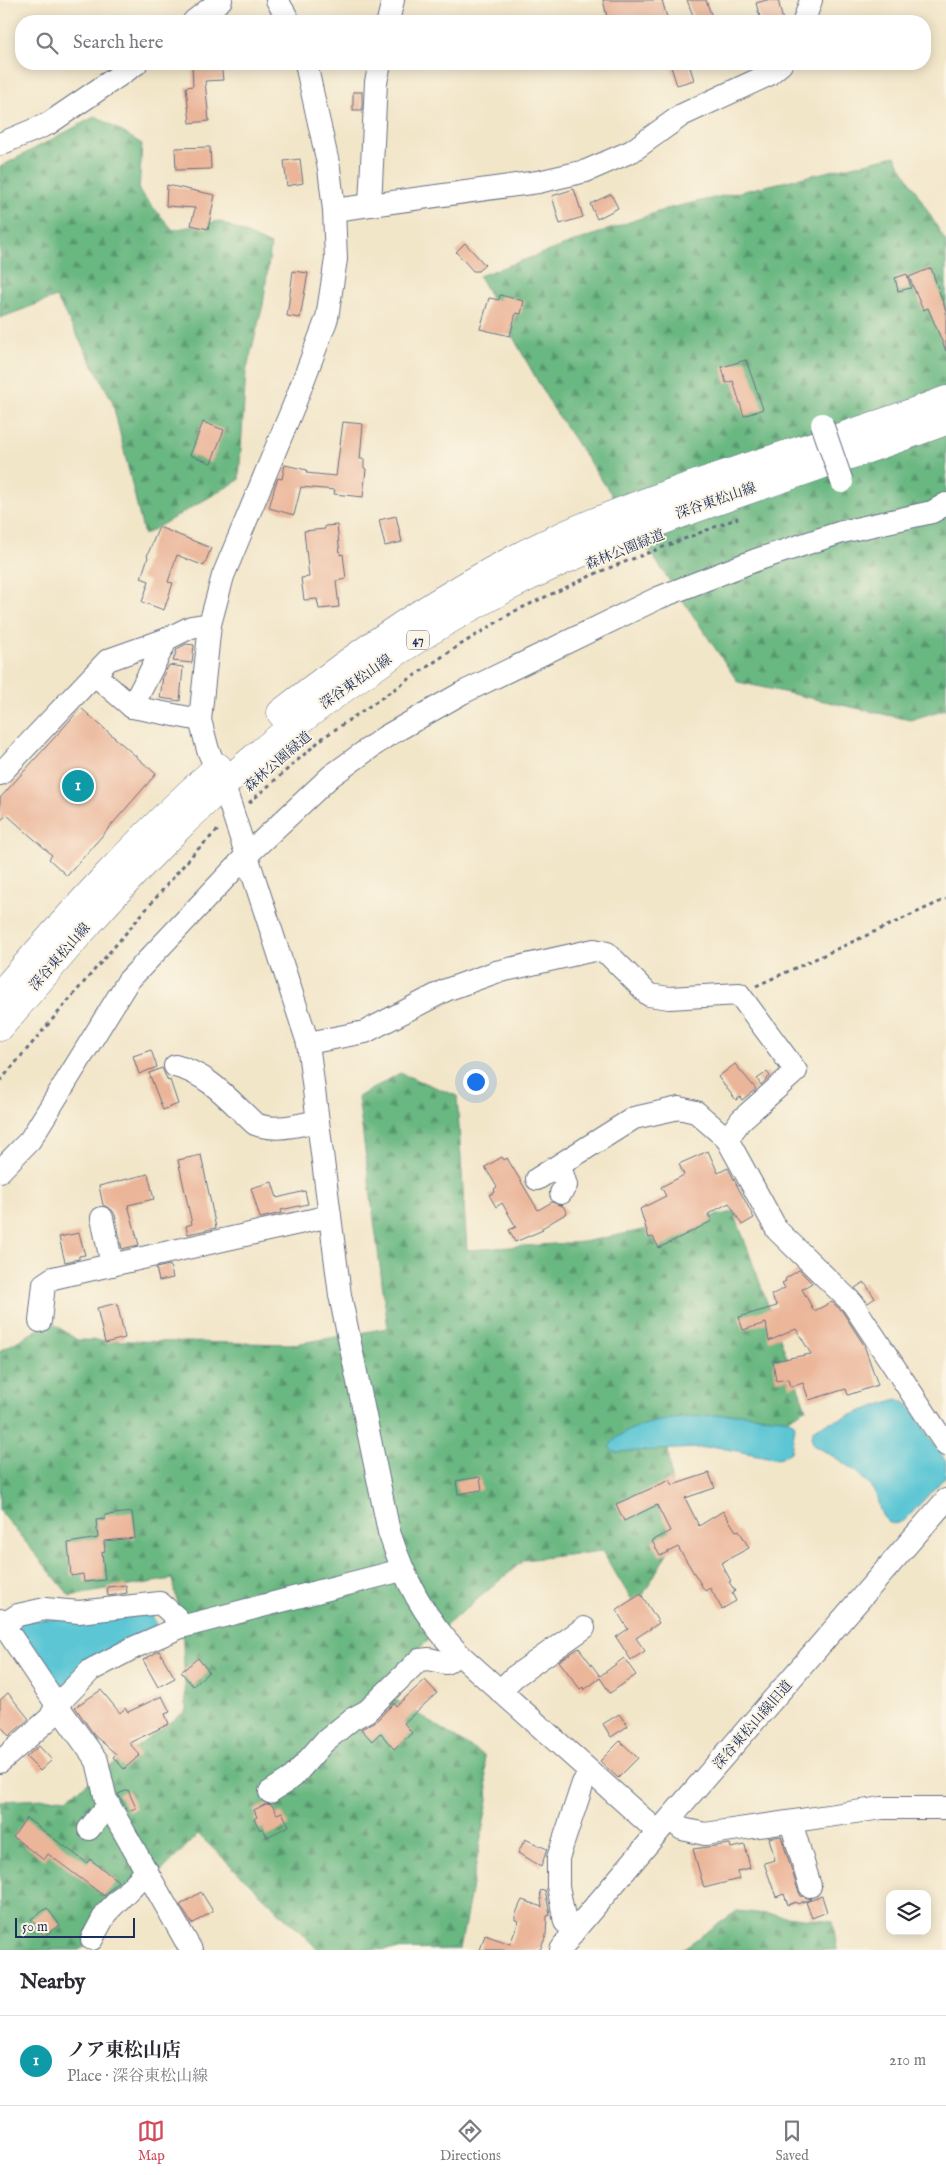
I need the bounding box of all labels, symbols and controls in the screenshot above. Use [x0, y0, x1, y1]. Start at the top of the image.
search box [15, 15, 931, 70]
icon: search [33, 29, 61, 57]
text: Search here [73, 31, 164, 55]
street label: 深谷東松山線 [673, 479, 759, 523]
street label: 森林公園緑道 [583, 526, 667, 574]
road number: 47 [407, 630, 429, 650]
street label: 深谷東松山線 [316, 651, 396, 713]
street label: 森林公園緑道 [240, 728, 316, 796]
pin: 1 [62, 767, 94, 805]
street label: 深谷東松山線 [26, 919, 94, 995]
your location [463, 1069, 489, 1095]
street label: 深谷東松山線旧道 [709, 1677, 797, 1773]
map controls [886, 1890, 931, 1935]
button: layers [886, 1890, 931, 1935]
scale bar [15, 1915, 135, 1938]
text: 50 m [22, 1918, 48, 1936]
text: Nearby [20, 1969, 85, 1996]
text: ノア東松山店 [67, 2039, 181, 2063]
text: 1 [33, 2051, 39, 2071]
text: 210 m [889, 2051, 926, 2071]
text: Place · 深谷東松山線 [67, 2067, 208, 2087]
tab: Map [137, 2117, 165, 2165]
tab: Directions [440, 2117, 501, 2165]
tab: Saved [776, 2117, 809, 2165]

